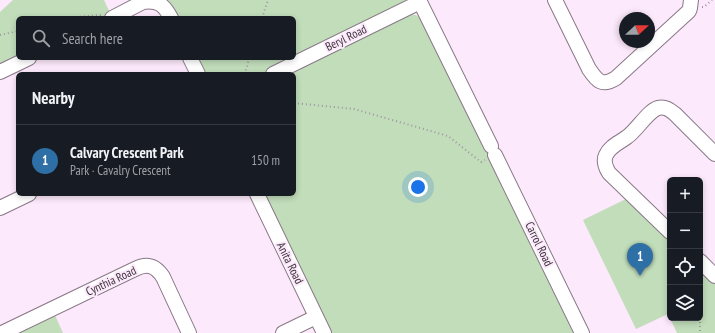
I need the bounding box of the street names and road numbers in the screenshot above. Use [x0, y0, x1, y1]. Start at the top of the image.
street label: Beryl Road [323, 21, 369, 54]
street label: Carrol Road [522, 219, 557, 269]
street label: Anita Road [274, 239, 307, 286]
street label: Cynthia Road [83, 262, 138, 299]

